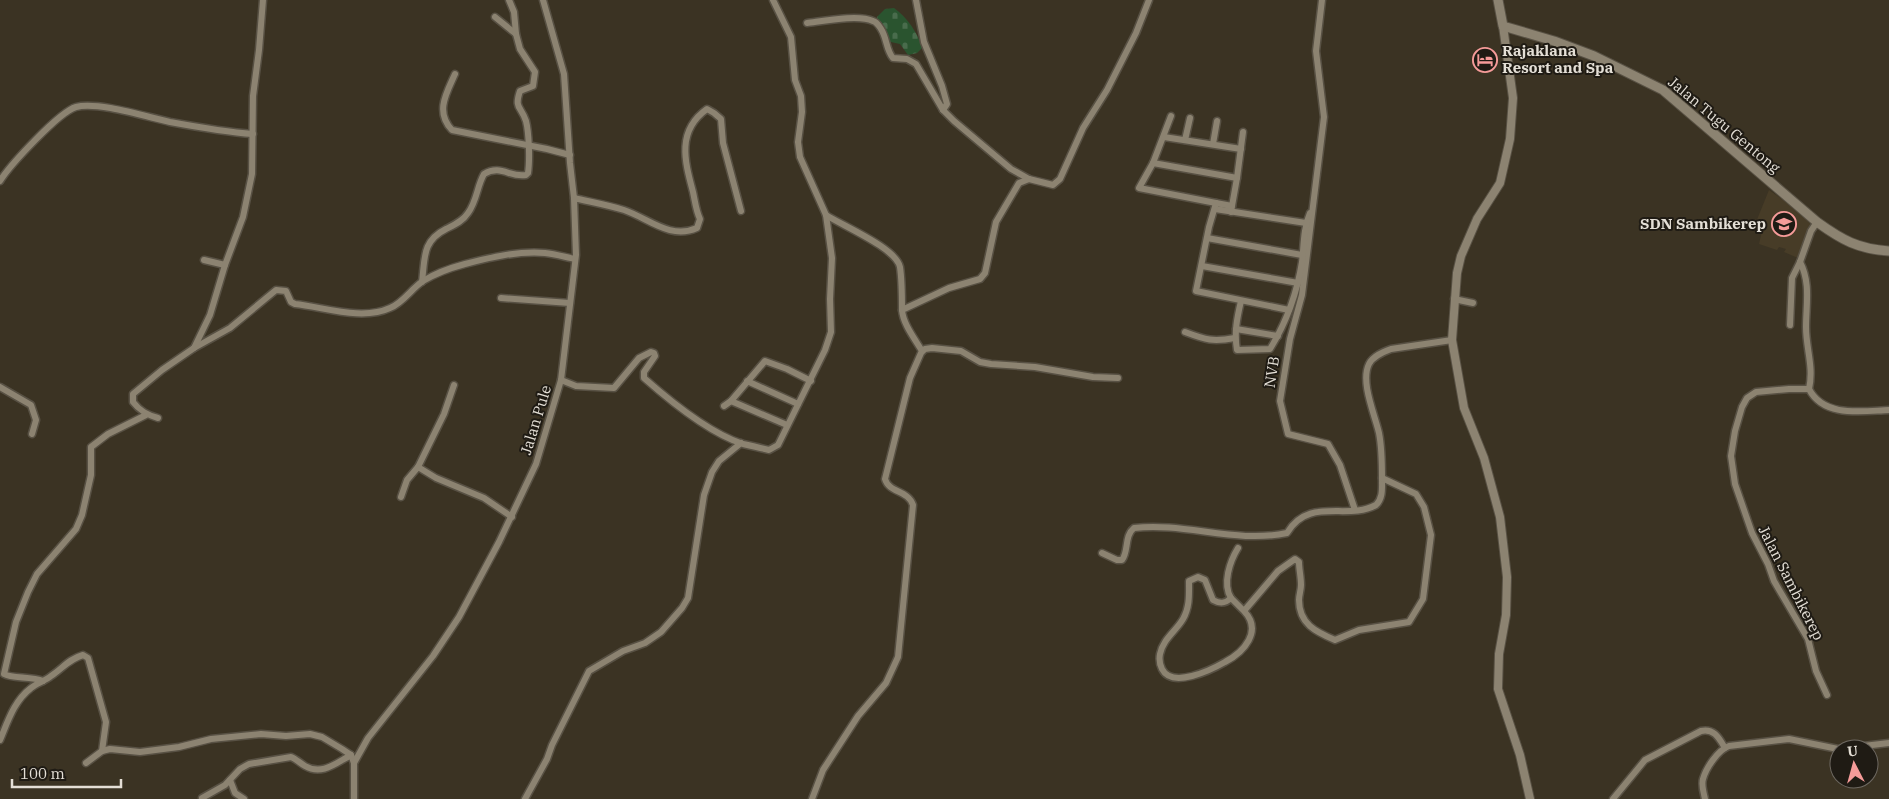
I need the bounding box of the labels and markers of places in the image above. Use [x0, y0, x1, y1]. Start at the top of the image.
place label: Rajaklana Resort and Spa [1502, 41, 1614, 77]
hotel icon: Rajaklana Resort and Spa [1472, 47, 1498, 73]
school or university icon: SDN Sambikerep [1771, 211, 1797, 237]
place label: SDN Sambikerep [1640, 214, 1766, 233]

